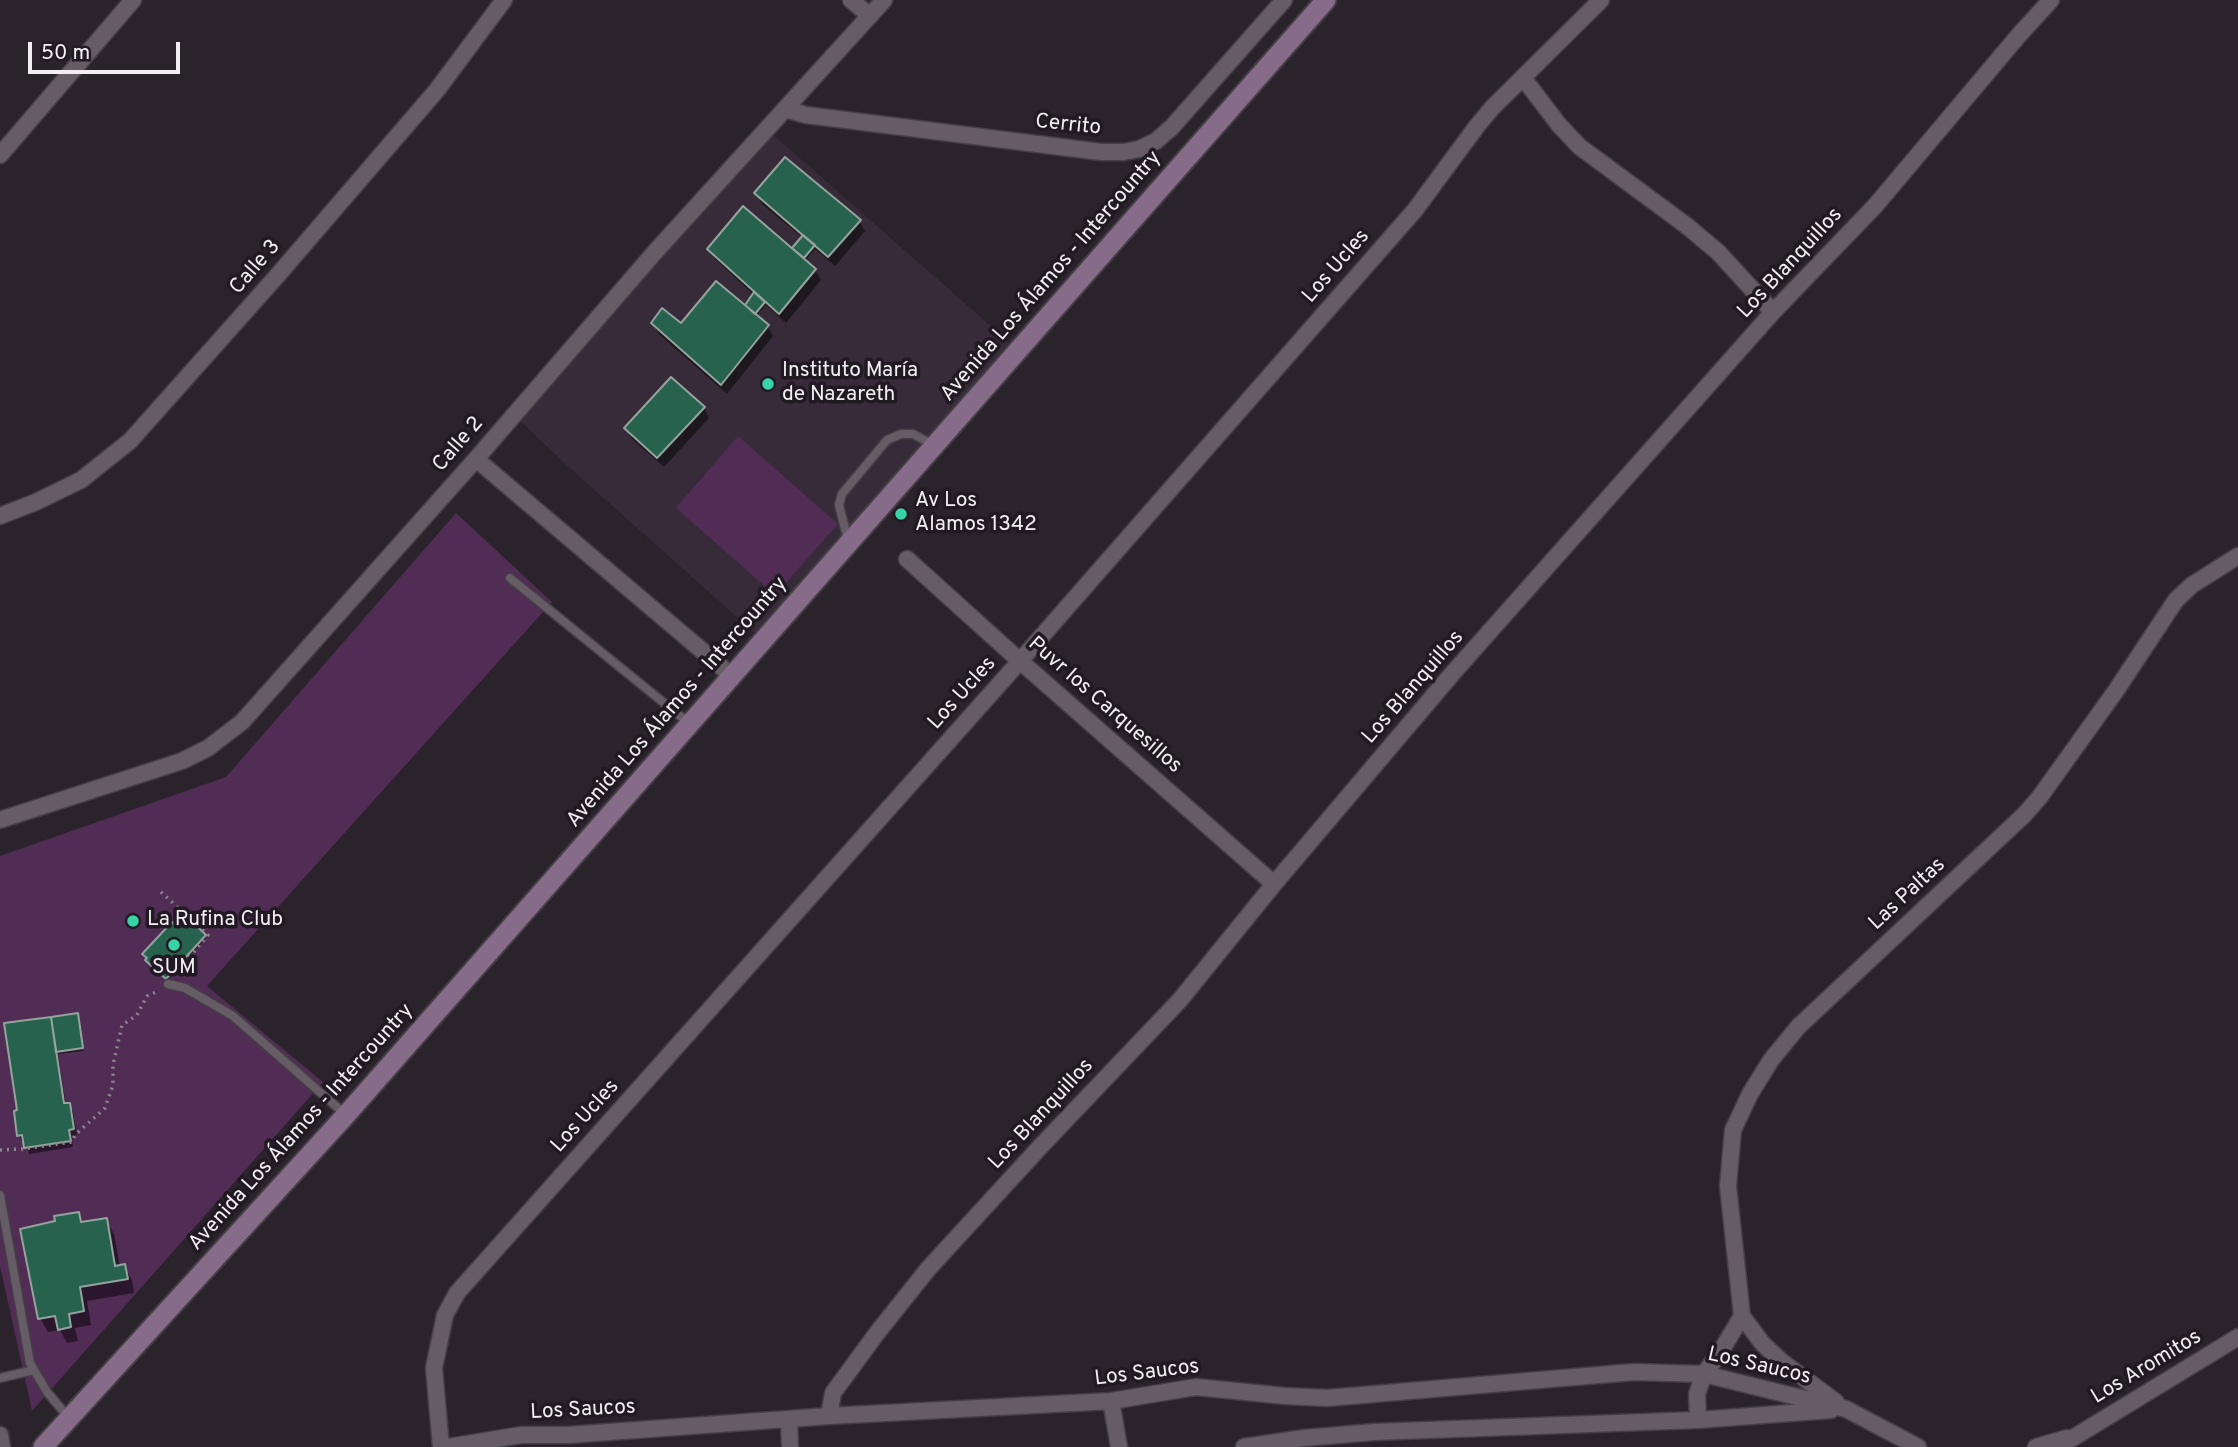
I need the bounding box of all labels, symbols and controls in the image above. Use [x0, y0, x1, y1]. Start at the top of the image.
scale bar [32, 28, 184, 72]
text: 50 m [41, 40, 90, 67]
street label: Cerrito [1034, 110, 1102, 142]
street label: Avenida Los Álamos - Intercountry [936, 147, 1168, 407]
street label: Los Blanquillos [1733, 203, 1849, 325]
street label: Los Ucles [1298, 225, 1376, 309]
street label: Calle 3 [225, 235, 287, 301]
place label: Instituto María de Nazareth [782, 359, 918, 409]
marker: Instituto María de Nazareth [760, 376, 776, 392]
street label: Calle 2 [428, 412, 490, 478]
place label: Av Los Alamos 1342 [915, 489, 1037, 539]
marker: Av Los Alamos 1342 [893, 506, 909, 522]
street label: Avenida Los Álamos - Intercountry [562, 573, 794, 833]
street label: Los Blanquillos [1358, 626, 1470, 750]
street label: Puvr los Carquesillos [1022, 632, 1186, 780]
street label: Los Ucles [924, 652, 1002, 736]
street label: Las Paltas [1864, 853, 1952, 937]
place label: La Rufina Club [147, 908, 283, 934]
marker: La Rufina Club [125, 913, 141, 929]
marker: SUM [166, 937, 182, 953]
place label: SUM [152, 956, 196, 982]
street label: Avenida Los Álamos - Intercountry [184, 999, 420, 1257]
street label: Los Blanquillos [984, 1054, 1100, 1176]
street label: Los Ucles [547, 1075, 625, 1159]
street label: Los Aromitos [2087, 1325, 2207, 1411]
street label: Los Saucos [1705, 1343, 1813, 1391]
street label: Los Saucos [1093, 1355, 1201, 1393]
street label: Los Saucos [530, 1396, 636, 1426]

